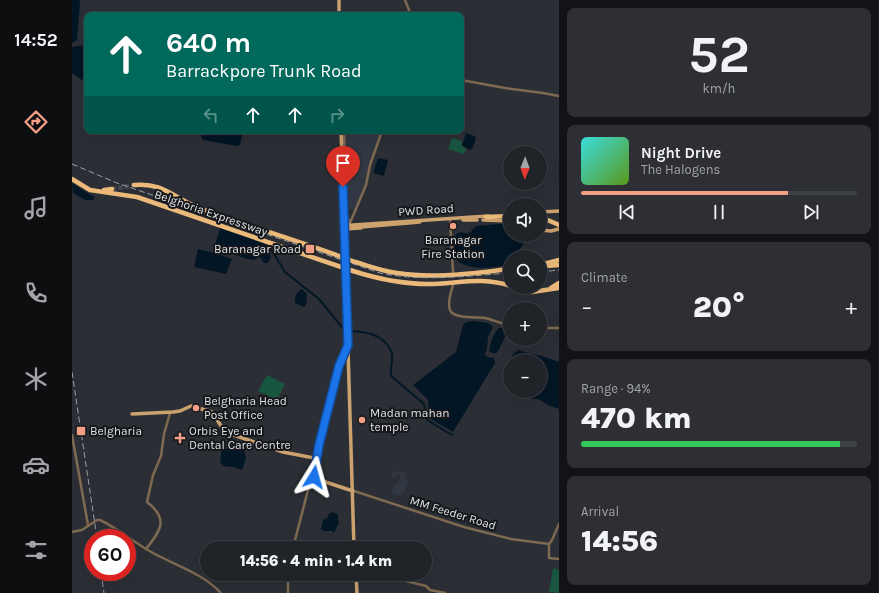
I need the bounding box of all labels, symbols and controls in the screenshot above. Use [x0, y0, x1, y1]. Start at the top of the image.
text: 52 [688, 24, 750, 85]
text: 640 m [166, 26, 251, 59]
icon: ahead [100, 28, 152, 80]
text: 14:52 [14, 29, 58, 51]
text: Barrackpore Trunk Road [166, 60, 362, 82]
text: km/h [703, 81, 735, 96]
icon: left [200, 104, 222, 126]
icon: ahead [242, 104, 264, 126]
icon: ahead [284, 104, 306, 126]
icon: right [326, 104, 348, 126]
icon: directions [22, 108, 50, 136]
text: Night Drive [641, 144, 721, 162]
pin [326, 146, 360, 187]
north arrow [503, 146, 547, 190]
map controls [503, 146, 547, 398]
icon: arrive [332, 152, 354, 174]
text: The Halogens [641, 162, 720, 177]
street label: Belghoria Expressway [153, 187, 270, 239]
icon: music [22, 194, 50, 222]
button: sound [503, 198, 547, 242]
street label: PWD Road [398, 201, 454, 219]
icon: previous [616, 201, 638, 223]
icon: pause [708, 201, 730, 223]
icon: next [800, 201, 822, 223]
marker: Baranagar Fire Station [448, 221, 458, 231]
place label: Baranagar Fire Station [421, 233, 485, 261]
place label: Baranagar Road [214, 242, 301, 256]
marker: Baranagar Road [304, 243, 316, 255]
button: search [503, 250, 547, 294]
text: Climate [581, 270, 627, 285]
icon: phone [22, 279, 50, 307]
text: 20° [693, 289, 745, 325]
text: − [581, 294, 593, 320]
text: + [845, 294, 857, 320]
button: + [503, 302, 547, 346]
button: − [503, 354, 547, 398]
icon: climate [22, 365, 50, 393]
text: Range · 94% [581, 381, 651, 396]
place label: Belgharia Head Post Office [204, 394, 287, 422]
text: 470 km [581, 400, 692, 436]
marker: Belgharia Head Post Office [191, 403, 201, 413]
place label: Madan mahan temple [370, 406, 450, 434]
marker: Madan mahan temple [357, 415, 367, 425]
place label: Belgharia [90, 424, 142, 438]
place label: Orbis Eye and Dental Care Centre [189, 424, 291, 452]
marker: Belgharia [75, 425, 87, 437]
marker: Orbis Eye and Dental Care Centre [174, 432, 186, 444]
icon: car [22, 451, 50, 479]
position arrow [293, 456, 335, 498]
street label: MM Feeder Road [408, 493, 498, 533]
text: Arrival [581, 504, 619, 519]
text: 14:56 [581, 523, 658, 559]
speed limit sign: 60 [84, 529, 136, 581]
icon: filters [22, 536, 50, 564]
text: 14:56 · 4 min · 1.4 km [240, 552, 392, 570]

